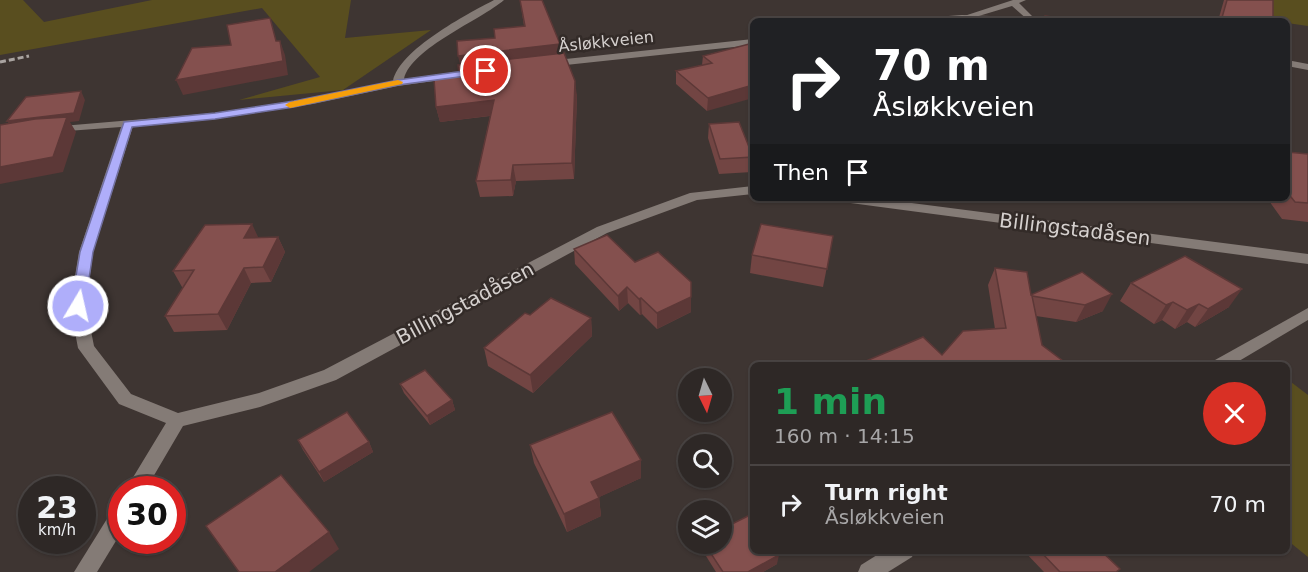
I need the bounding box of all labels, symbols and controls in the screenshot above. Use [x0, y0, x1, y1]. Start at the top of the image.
street label: Åsløkkveien [557, 27, 655, 56]
text: 70 m [873, 41, 990, 90]
icon: right [774, 42, 852, 120]
pin [460, 45, 511, 96]
icon: arrive [469, 54, 502, 87]
text: Åsløkkveien [873, 91, 1035, 122]
icon: arrive [841, 156, 874, 189]
text: Then [774, 160, 829, 185]
street label: Billingstadåsen [998, 208, 1152, 250]
street label: Billingstadåsen [392, 257, 538, 349]
position arrow [46, 274, 110, 338]
north arrow [678, 368, 732, 422]
map controls [678, 368, 732, 554]
text: 1 min [774, 381, 887, 422]
button: close [1203, 382, 1266, 445]
text: 160 m · 14:15 [774, 424, 915, 448]
button: search [678, 434, 732, 488]
speed limit sign: 30 [108, 476, 186, 554]
text: Turn right [825, 480, 948, 505]
icon: right [774, 488, 807, 521]
text: 23 [36, 490, 78, 525]
text: 70 m [1210, 492, 1266, 517]
button: layers [678, 500, 732, 554]
text: Åsløkkveien [825, 505, 945, 529]
text: km/h [38, 521, 76, 539]

